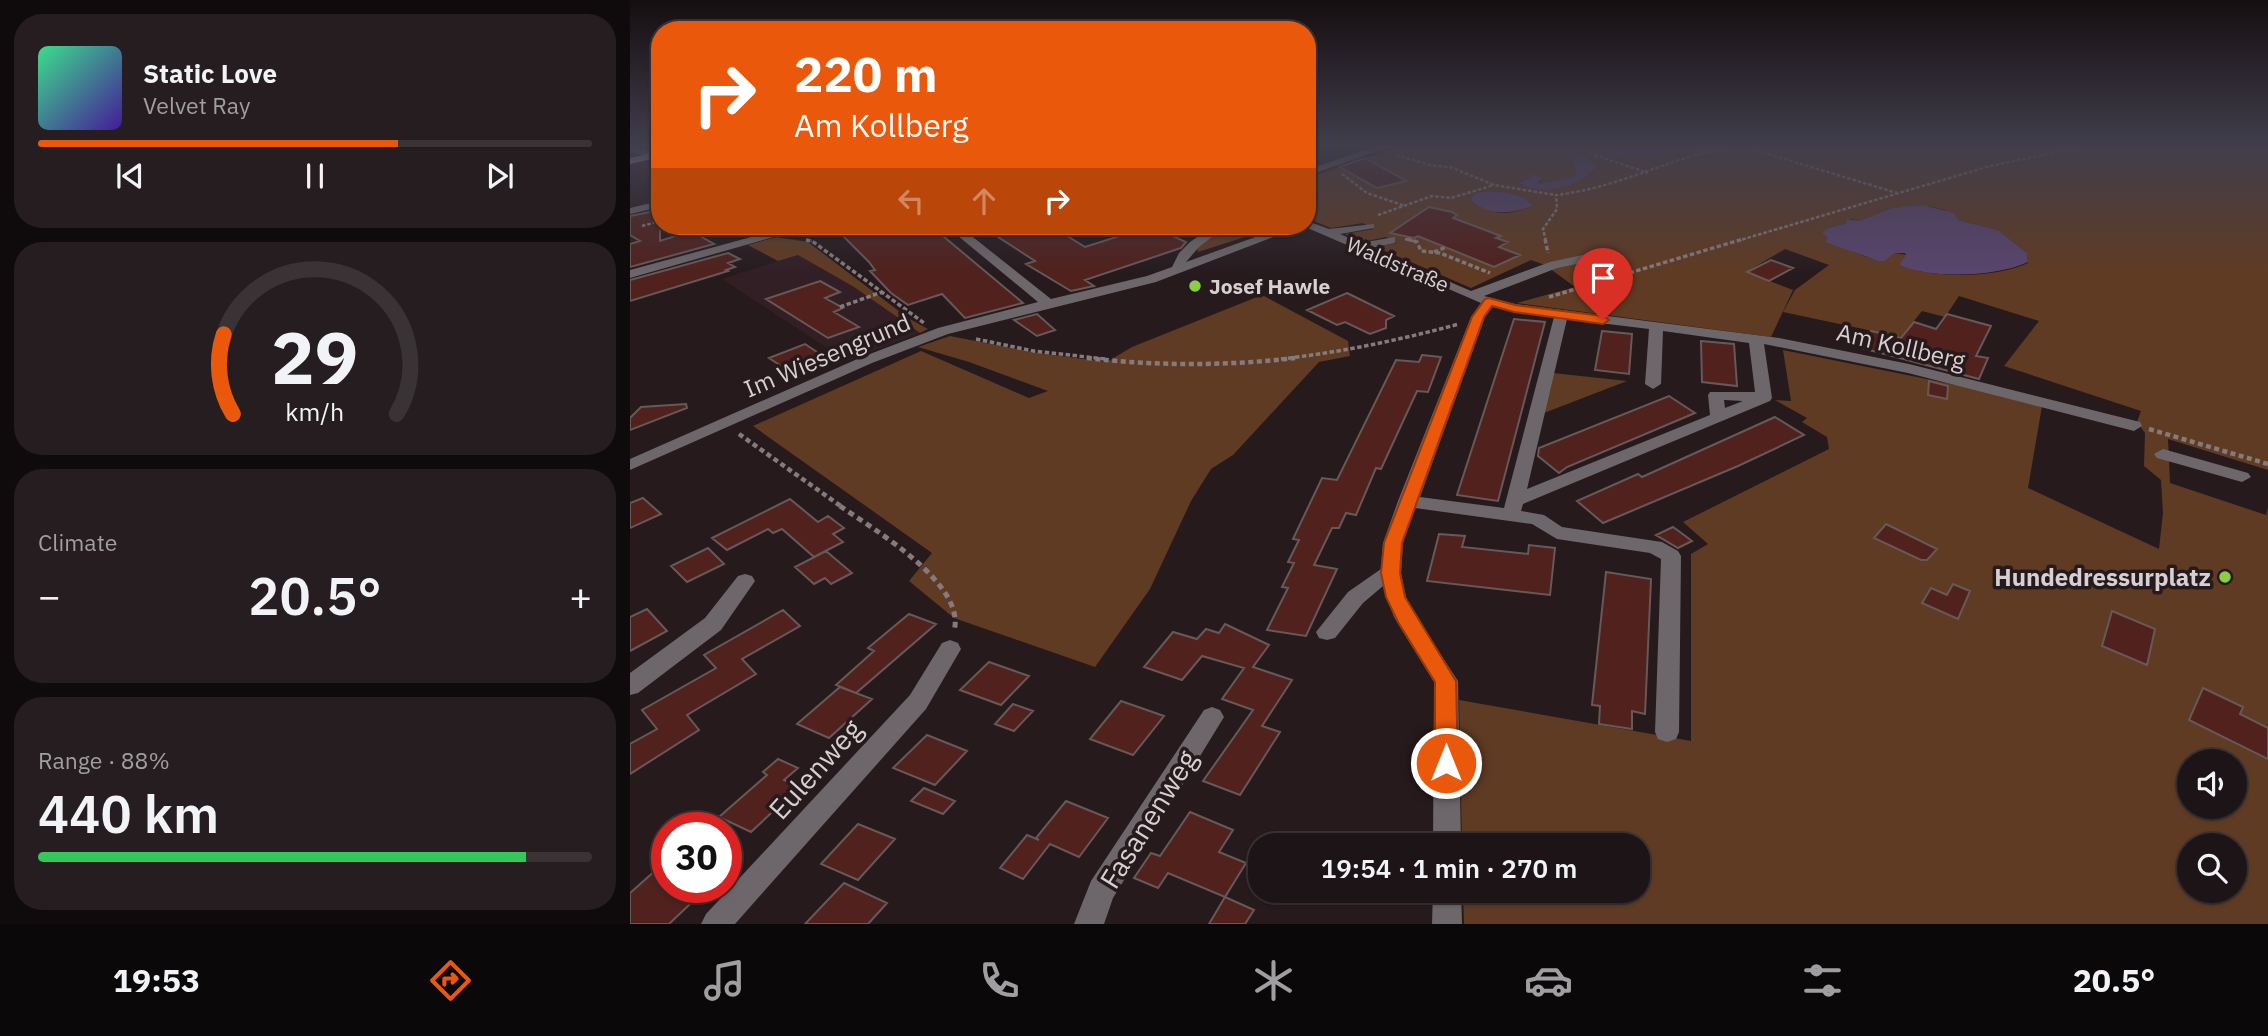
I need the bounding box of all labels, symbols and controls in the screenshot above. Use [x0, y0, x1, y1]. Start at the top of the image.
text: 220 m [794, 42, 938, 105]
icon: right [679, 49, 770, 140]
text: Static Love [143, 56, 277, 90]
text: Velvet Ray [143, 90, 250, 120]
text: Am Kollberg [794, 104, 969, 146]
icon: previous [111, 157, 149, 195]
icon: pause [296, 157, 334, 195]
icon: next [481, 157, 519, 195]
icon: left [892, 182, 930, 220]
icon: ahead [965, 182, 1003, 220]
icon: right [1038, 182, 1076, 220]
street label: Waldstraße [1342, 230, 1454, 298]
pin [1573, 248, 1633, 320]
icon: arrive [1584, 259, 1622, 297]
place label: Josef Hawle [1209, 272, 1331, 300]
marker: Josef Hawle [1187, 278, 1203, 294]
street label: Im Wiesengrund [739, 306, 915, 404]
text: 29 [271, 310, 359, 405]
street label: Am Kollberg [1834, 316, 1969, 376]
text: km/h [286, 395, 344, 428]
text: Climate [38, 527, 117, 557]
place label: Hundedressurplatz [1994, 561, 2211, 593]
text: 20.5° [248, 562, 382, 629]
marker: Hundedressurplatz [2217, 569, 2233, 585]
text: − [38, 571, 61, 620]
text: + [569, 571, 592, 620]
street label: Eulenweg [760, 711, 870, 827]
position arrow [1409, 726, 1483, 800]
street label: Fasanenweg [1091, 743, 1205, 895]
text: Range · 88% [38, 745, 170, 775]
map controls [2177, 749, 2247, 903]
button: sound [2177, 749, 2247, 819]
text: 440 km [38, 780, 219, 847]
speed limit sign: 30 [651, 812, 742, 903]
button: search [2177, 833, 2247, 903]
text: 19:54 · 1 min · 270 m [1321, 851, 1577, 885]
icon: directions [426, 956, 475, 1005]
icon: music [700, 956, 749, 1005]
icon: phone [975, 956, 1024, 1005]
icon: climate [1249, 956, 1298, 1005]
icon: car [1524, 956, 1573, 1005]
icon: filters [1798, 956, 1847, 1005]
text: 19:53 [113, 959, 200, 1001]
text: 20.5° [2073, 959, 2155, 1001]

